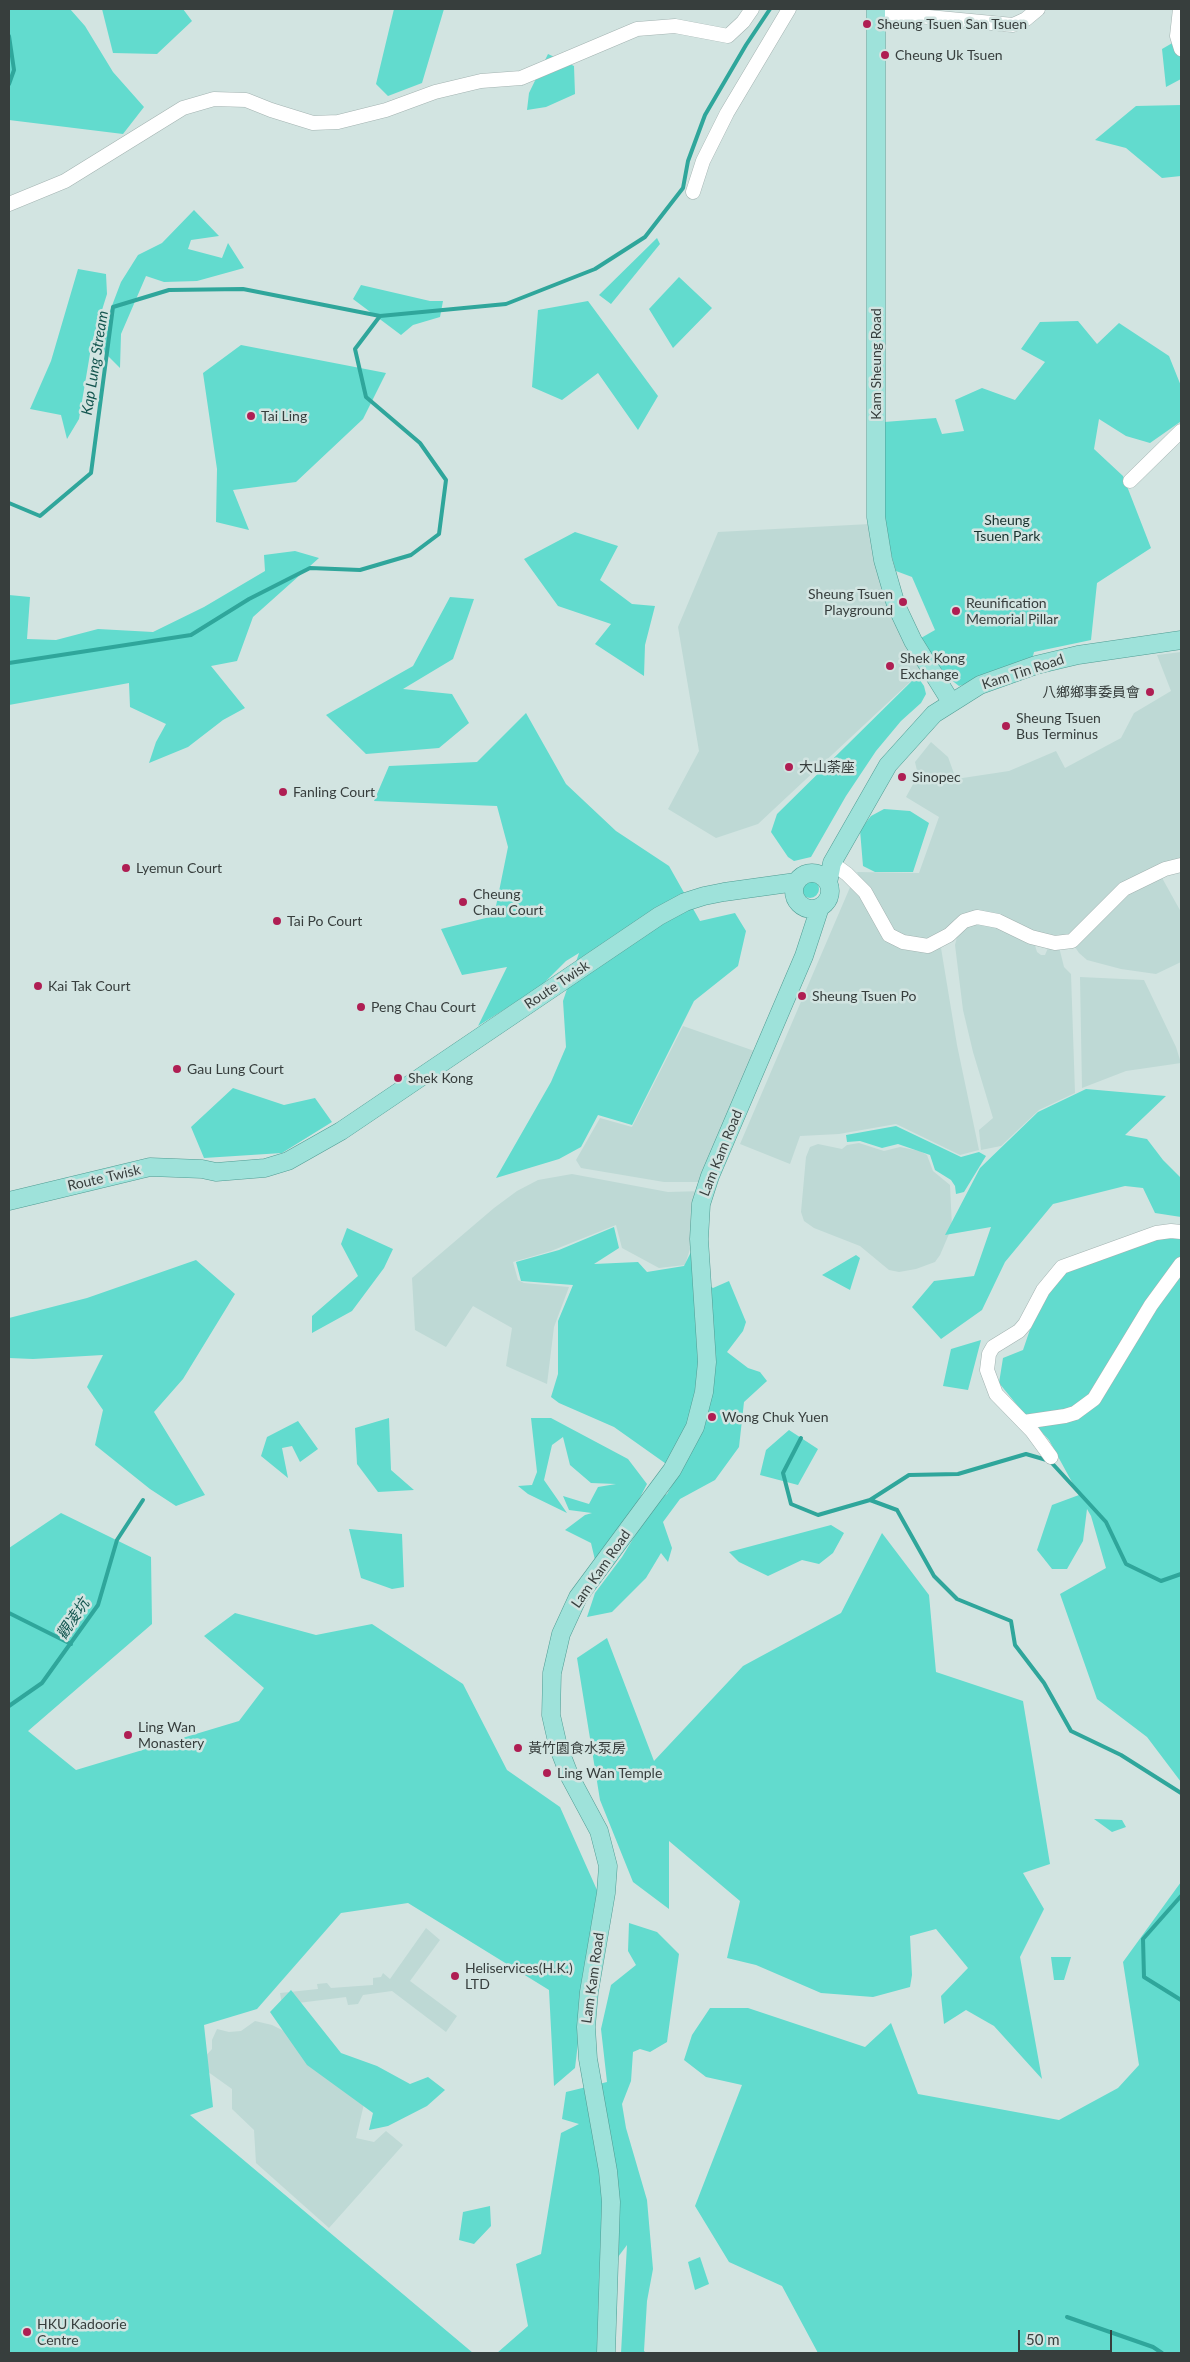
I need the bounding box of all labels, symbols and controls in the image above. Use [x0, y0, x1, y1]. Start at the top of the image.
place label: Sheung Tsuen San Tsuen [877, 16, 1027, 32]
marker: Sheung Tsuen San Tsuen [861, 18, 873, 30]
place label: Cheung Uk Tsuen [895, 47, 1003, 63]
marker: Cheung Uk Tsuen [879, 49, 891, 61]
street label: Kam Sheung Road [868, 308, 884, 420]
water label: Kap Lung Stream [78, 309, 112, 417]
place label: Tai Ling [261, 408, 307, 424]
marker: Tai Ling [245, 410, 257, 422]
park label: Sheung Tsuen Park [974, 512, 1040, 544]
place label: Sheung Tsuen Playground [808, 586, 893, 618]
place label: Reunification Memorial Pillar [966, 595, 1058, 628]
marker: Sheung Tsuen Playground [897, 596, 909, 608]
marker: Reunification Memorial Pillar [950, 605, 962, 617]
place label: Shek Kong Exchange [900, 650, 965, 682]
street label: Kam Tin Road [980, 651, 1066, 693]
marker: Shek Kong Exchange [884, 660, 896, 672]
place label: 八鄉鄉事委員會 [1042, 684, 1140, 700]
marker: 八鄉鄉事委員會 [1144, 686, 1156, 698]
place label: Sheung Tsuen Bus Terminus [1016, 710, 1101, 742]
marker: Sheung Tsuen Bus Terminus [1000, 720, 1012, 732]
place label: 大山荼座 [799, 759, 855, 775]
marker: 大山荼座 [783, 761, 795, 773]
place label: Sinopec [912, 769, 961, 785]
marker: Sinopec [896, 771, 908, 783]
place label: Fanling Court [293, 784, 375, 800]
marker: Fanling Court [277, 786, 289, 798]
place label: Lyemun Court [136, 860, 222, 876]
marker: Lyemun Court [120, 862, 132, 874]
place label: Cheung Chau Court [473, 886, 544, 919]
marker: Cheung Chau Court [457, 896, 469, 908]
place label: Tai Po Court [287, 913, 362, 929]
marker: Tai Po Court [271, 915, 283, 927]
street label: Route Twisk [521, 957, 593, 1013]
place label: Kai Tak Court [48, 978, 131, 994]
marker: Kai Tak Court [32, 980, 44, 992]
place label: Sheung Tsuen Po [812, 988, 916, 1004]
marker: Sheung Tsuen Po [796, 990, 808, 1002]
place label: Peng Chau Court [371, 999, 476, 1015]
marker: Peng Chau Court [355, 1001, 367, 1013]
place label: Gau Lung Court [187, 1061, 284, 1077]
marker: Gau Lung Court [171, 1063, 183, 1075]
place label: Shek Kong [408, 1070, 473, 1086]
marker: Shek Kong [392, 1072, 404, 1084]
street label: Lam Kam Road [696, 1107, 746, 1199]
street label: Route Twisk [66, 1161, 142, 1195]
place label: Wong Chuk Yuen [722, 1409, 829, 1425]
marker: Wong Chuk Yuen [706, 1411, 718, 1423]
street label: Lam Kam Road [568, 1527, 634, 1611]
water label: 觀凌坑 [53, 1595, 93, 1643]
place label: Ling Wan Monastery [138, 1719, 204, 1751]
marker: Ling Wan Monastery [122, 1729, 134, 1741]
place label: 黃竹園食水泵房 [528, 1740, 626, 1756]
marker: 黃竹園食水泵房 [512, 1742, 524, 1754]
place label: Ling Wan Temple [557, 1765, 662, 1781]
marker: Ling Wan Temple [541, 1767, 553, 1779]
street label: Lam Kam Road [578, 1931, 608, 2025]
place label: Heliservices(H.K.) LTD [465, 1960, 573, 1992]
marker: Heliservices(H.K.) LTD [449, 1970, 461, 1982]
place label: HKU Kadoorie Centre [37, 2316, 127, 2348]
scale bar [1020, 2320, 1114, 2352]
marker: HKU Kadoorie Centre [21, 2326, 33, 2338]
text: 50 m [1026, 2330, 1060, 2348]

